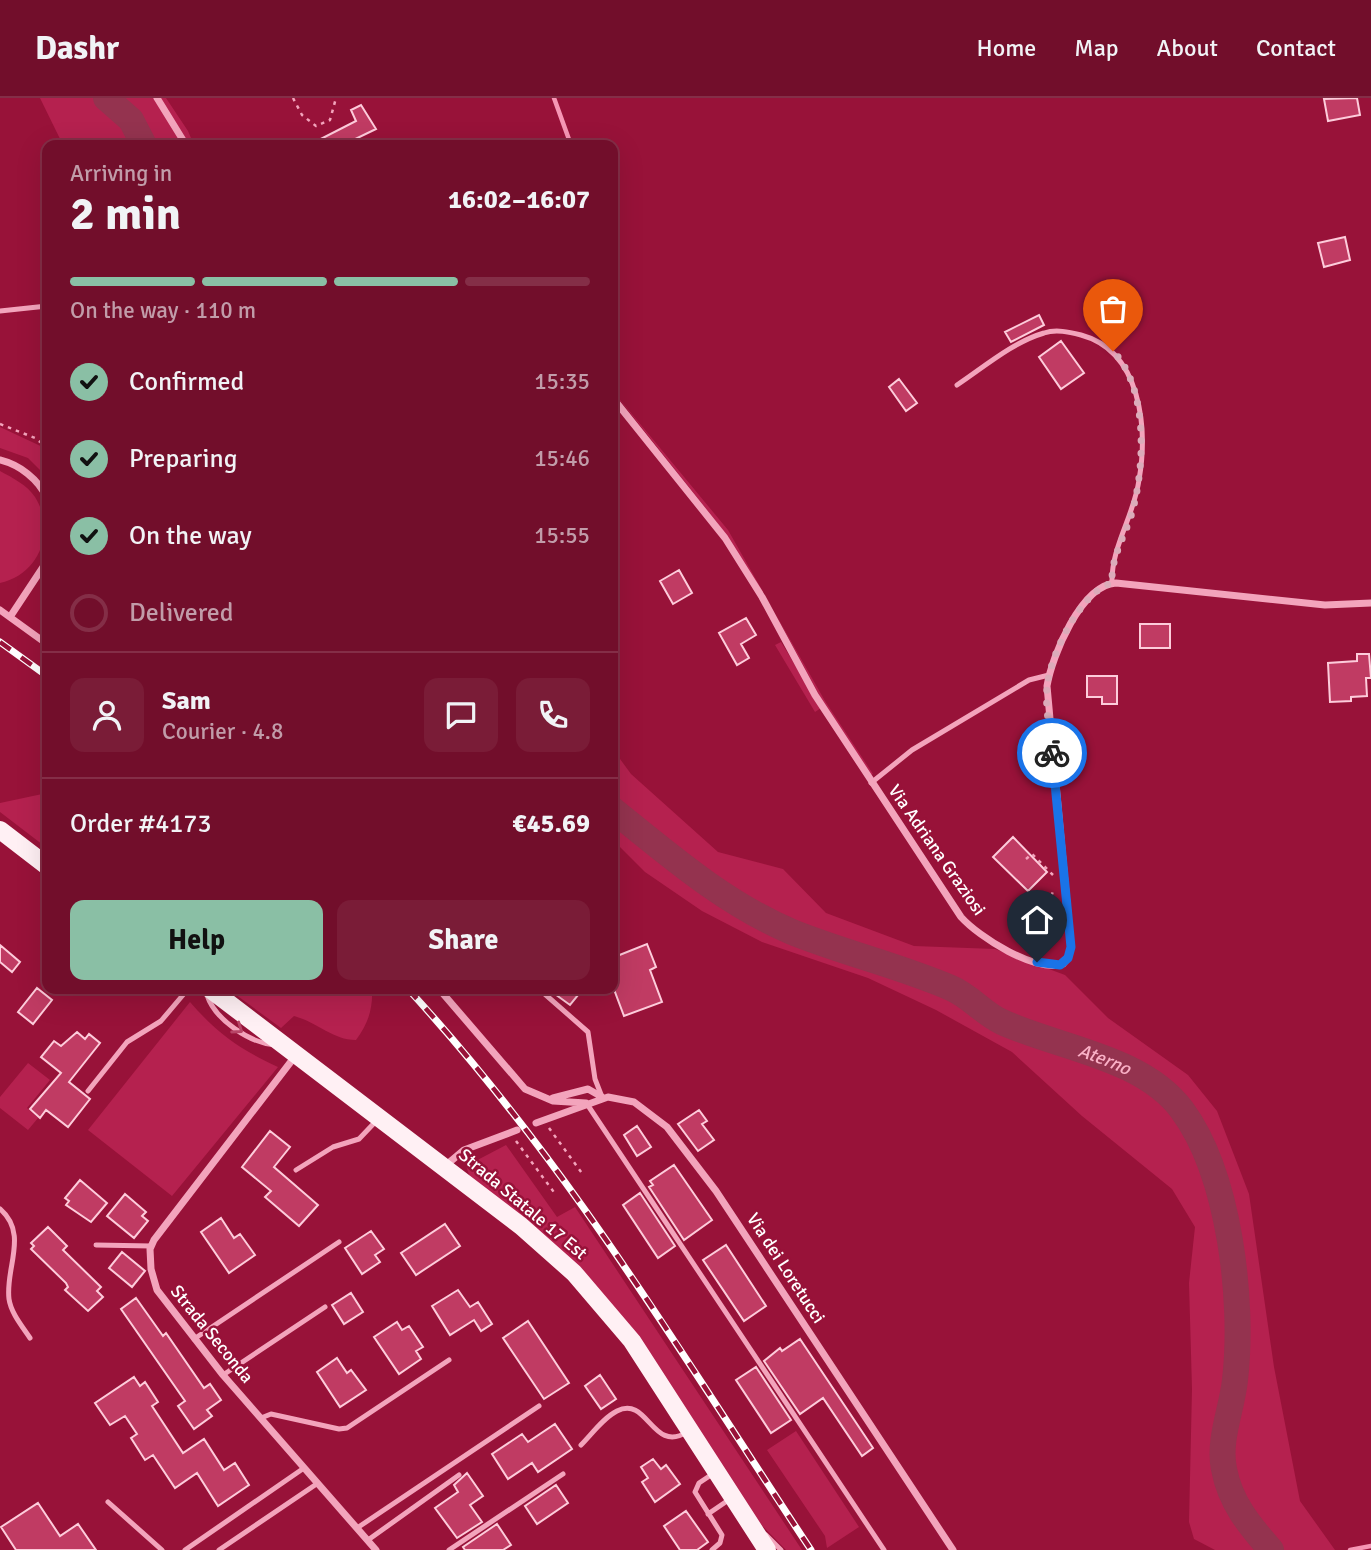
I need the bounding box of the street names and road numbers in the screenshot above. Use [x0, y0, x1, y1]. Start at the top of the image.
street label: Via Adriana Graziosi [884, 780, 990, 920]
street label: Strada Statale 17 Est [454, 1144, 592, 1264]
street label: Via dei Loretucci [742, 1209, 830, 1327]
street label: Strada Seconda [166, 1281, 258, 1387]

